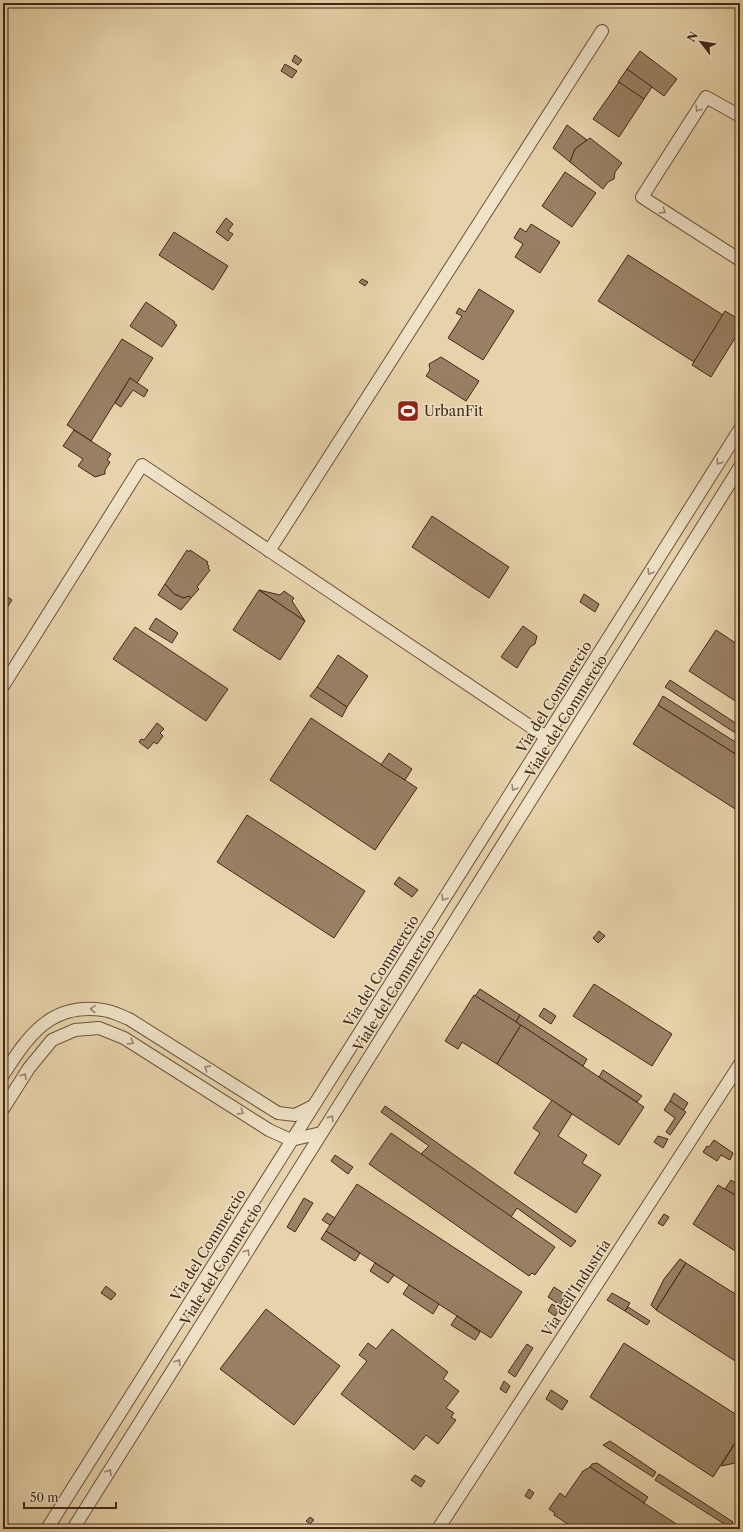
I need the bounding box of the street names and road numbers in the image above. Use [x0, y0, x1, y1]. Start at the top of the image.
street label: Via del Commercio [512, 638, 596, 757]
street label: Viale del Commercio [520, 651, 611, 781]
street label: Via del Commercio [339, 912, 423, 1031]
street label: Viale del Commercio [348, 925, 439, 1055]
street label: Via del Commercio [166, 1186, 250, 1305]
street label: Viale del Commercio [175, 1199, 266, 1329]
street label: Via dell'Industria [537, 1235, 615, 1341]

